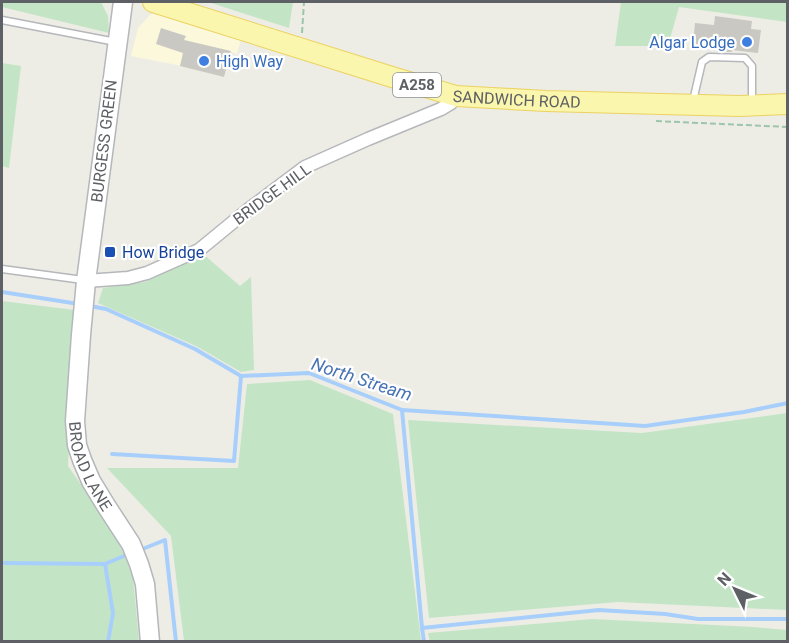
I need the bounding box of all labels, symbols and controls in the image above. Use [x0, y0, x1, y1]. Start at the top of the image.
place label: Algar Lodge [649, 33, 735, 52]
marker: Algar Lodge [740, 35, 754, 49]
place label: High Way [216, 52, 284, 71]
marker: High Way [197, 54, 211, 68]
road number: A258 [393, 73, 441, 97]
street label: BURGESS GREEN [87, 79, 121, 203]
street label: SANDWICH ROAD [452, 86, 581, 111]
street label: BRIDGE HILL [229, 159, 315, 229]
place label: How Bridge [122, 243, 204, 262]
marker: How Bridge [103, 245, 117, 259]
water label: North Stream [309, 353, 415, 405]
street label: BROAD LANE [66, 421, 116, 514]
north arrow [705, 559, 765, 619]
text: N [714, 569, 735, 590]

